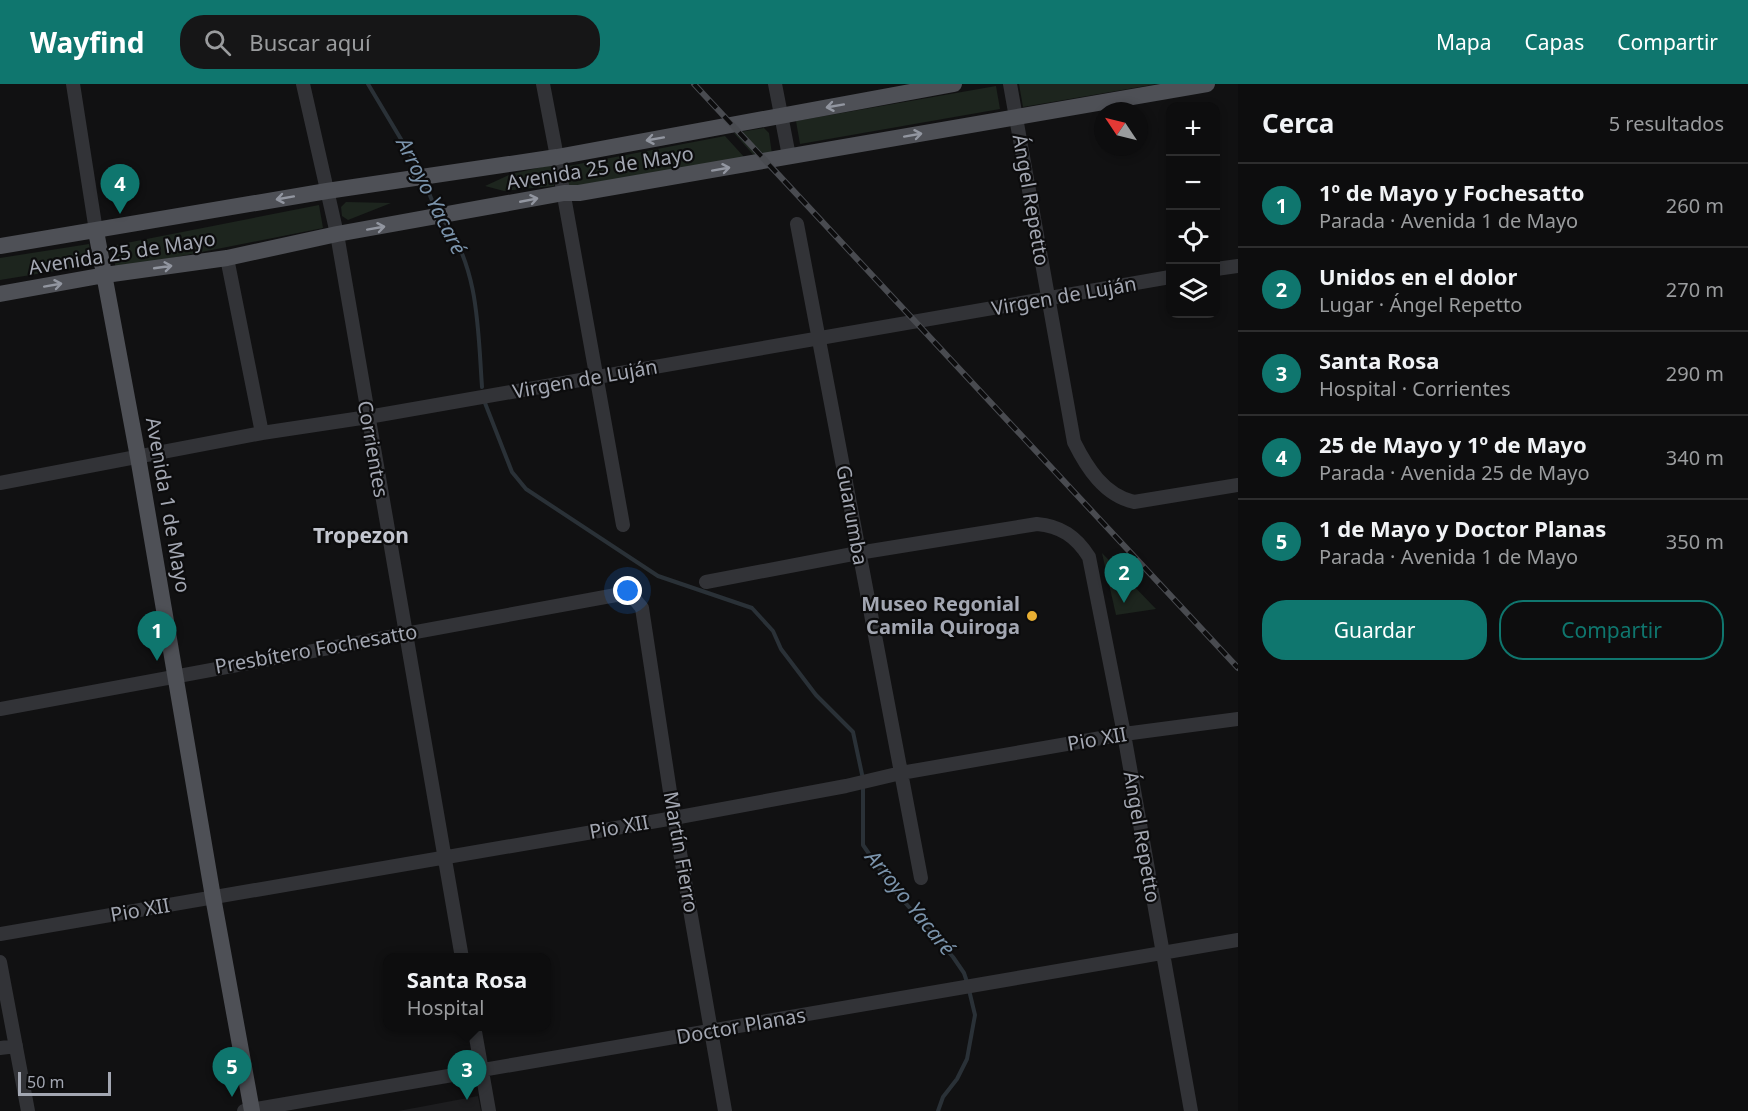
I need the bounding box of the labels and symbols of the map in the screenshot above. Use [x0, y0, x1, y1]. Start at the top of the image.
one-way arrow [825, 101, 845, 112]
north arrow [1094, 102, 1148, 156]
one-way arrow [903, 129, 922, 140]
water label: Arroyo Yacaré [389, 130, 474, 259]
street label: Ángel Repetto [1007, 132, 1056, 268]
one-way arrow [646, 134, 665, 145]
street label: Avenida 25 de Mayo [504, 139, 695, 196]
one-way arrow [711, 163, 730, 174]
pin: 4 [100, 164, 140, 214]
one-way arrow [276, 193, 295, 204]
one-way arrow [518, 194, 538, 205]
one-way arrow [365, 222, 385, 233]
street label: Avenida 25 de Mayo [26, 224, 217, 281]
one-way arrow [153, 262, 173, 273]
street label: Virgen de Luján [989, 269, 1139, 322]
one-way arrow [42, 279, 62, 290]
street label: Virgen de Luján [510, 352, 660, 405]
street label: Corrientes [352, 398, 395, 500]
street label: Avenida 1 de Mayo [140, 415, 197, 595]
street label: Guarumba [830, 463, 875, 567]
district label: Tropezon [313, 521, 409, 549]
pin: 2 [1104, 554, 1144, 603]
your location [613, 576, 642, 605]
place label: Museo Regonial Camila Quiroga [861, 590, 1020, 640]
marker: Museo Regonial Camila Quiroga [1025, 609, 1039, 623]
pin: 1 [138, 612, 176, 661]
street label: Presbítero Fochesatto [213, 617, 419, 680]
street label: Pio XII [1065, 720, 1129, 757]
street label: Ángel Repetto [1118, 769, 1167, 905]
street label: Martín Fierro [658, 789, 705, 915]
street label: Pio XII [587, 808, 651, 845]
water label: Arroyo Yacaré [858, 842, 962, 961]
street label: Pio XII [108, 891, 172, 928]
street label: Doctor Planas [674, 1001, 808, 1050]
pin: 5 [212, 1048, 252, 1097]
pin: 3 [448, 1050, 486, 1100]
scale bar [18, 1069, 111, 1096]

